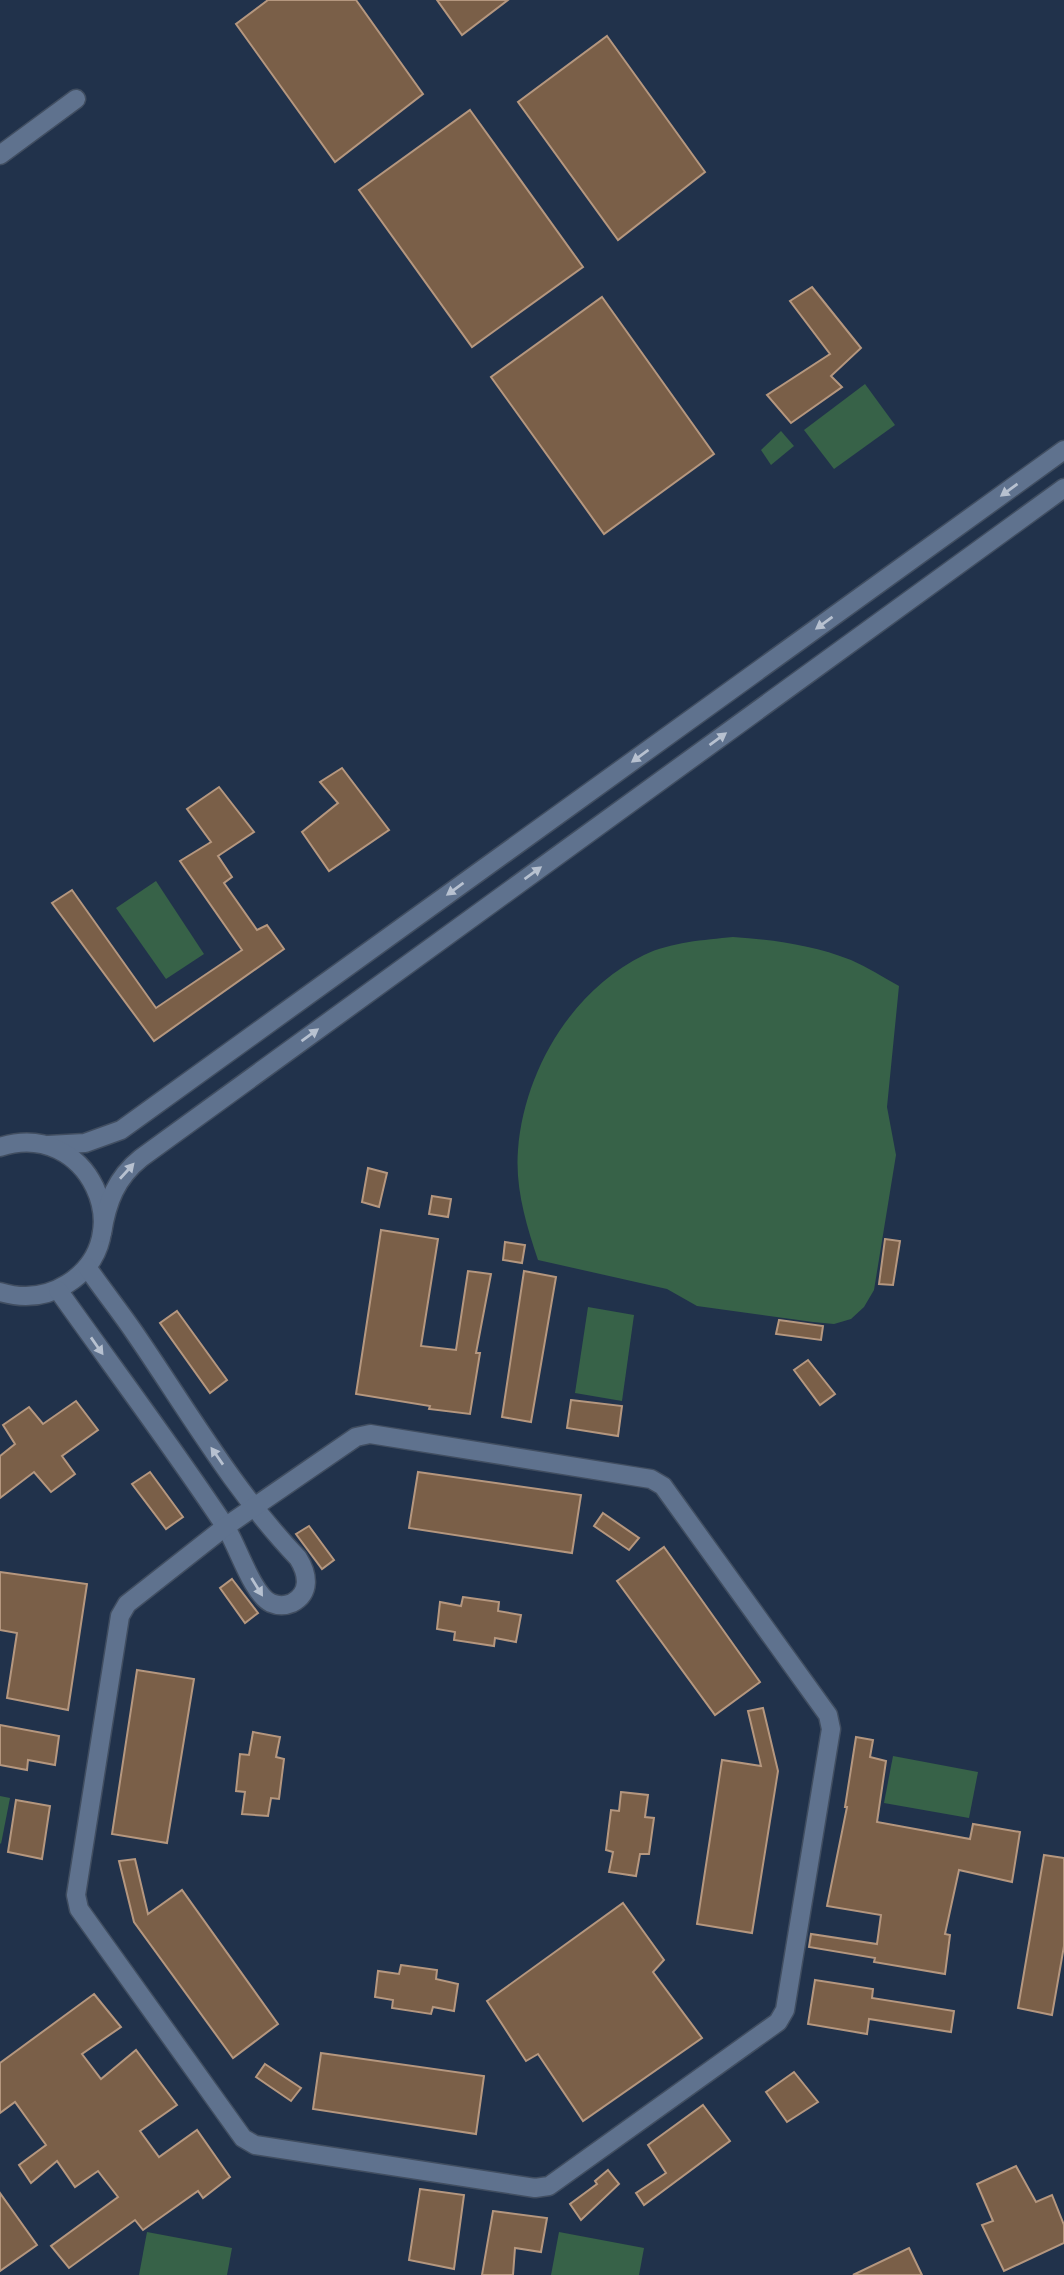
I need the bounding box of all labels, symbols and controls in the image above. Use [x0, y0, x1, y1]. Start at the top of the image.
one-way arrow [1000, 483, 1018, 497]
one-way arrow [815, 616, 833, 630]
one-way arrow [709, 733, 727, 747]
one-way arrow [630, 749, 649, 763]
one-way arrow [524, 866, 542, 880]
one-way arrow [446, 882, 464, 896]
one-way arrow [300, 1028, 319, 1042]
one-way arrow [119, 1163, 135, 1180]
one-way arrow [90, 1337, 104, 1355]
one-way arrow [210, 1447, 224, 1465]
one-way arrow [250, 1578, 263, 1597]

